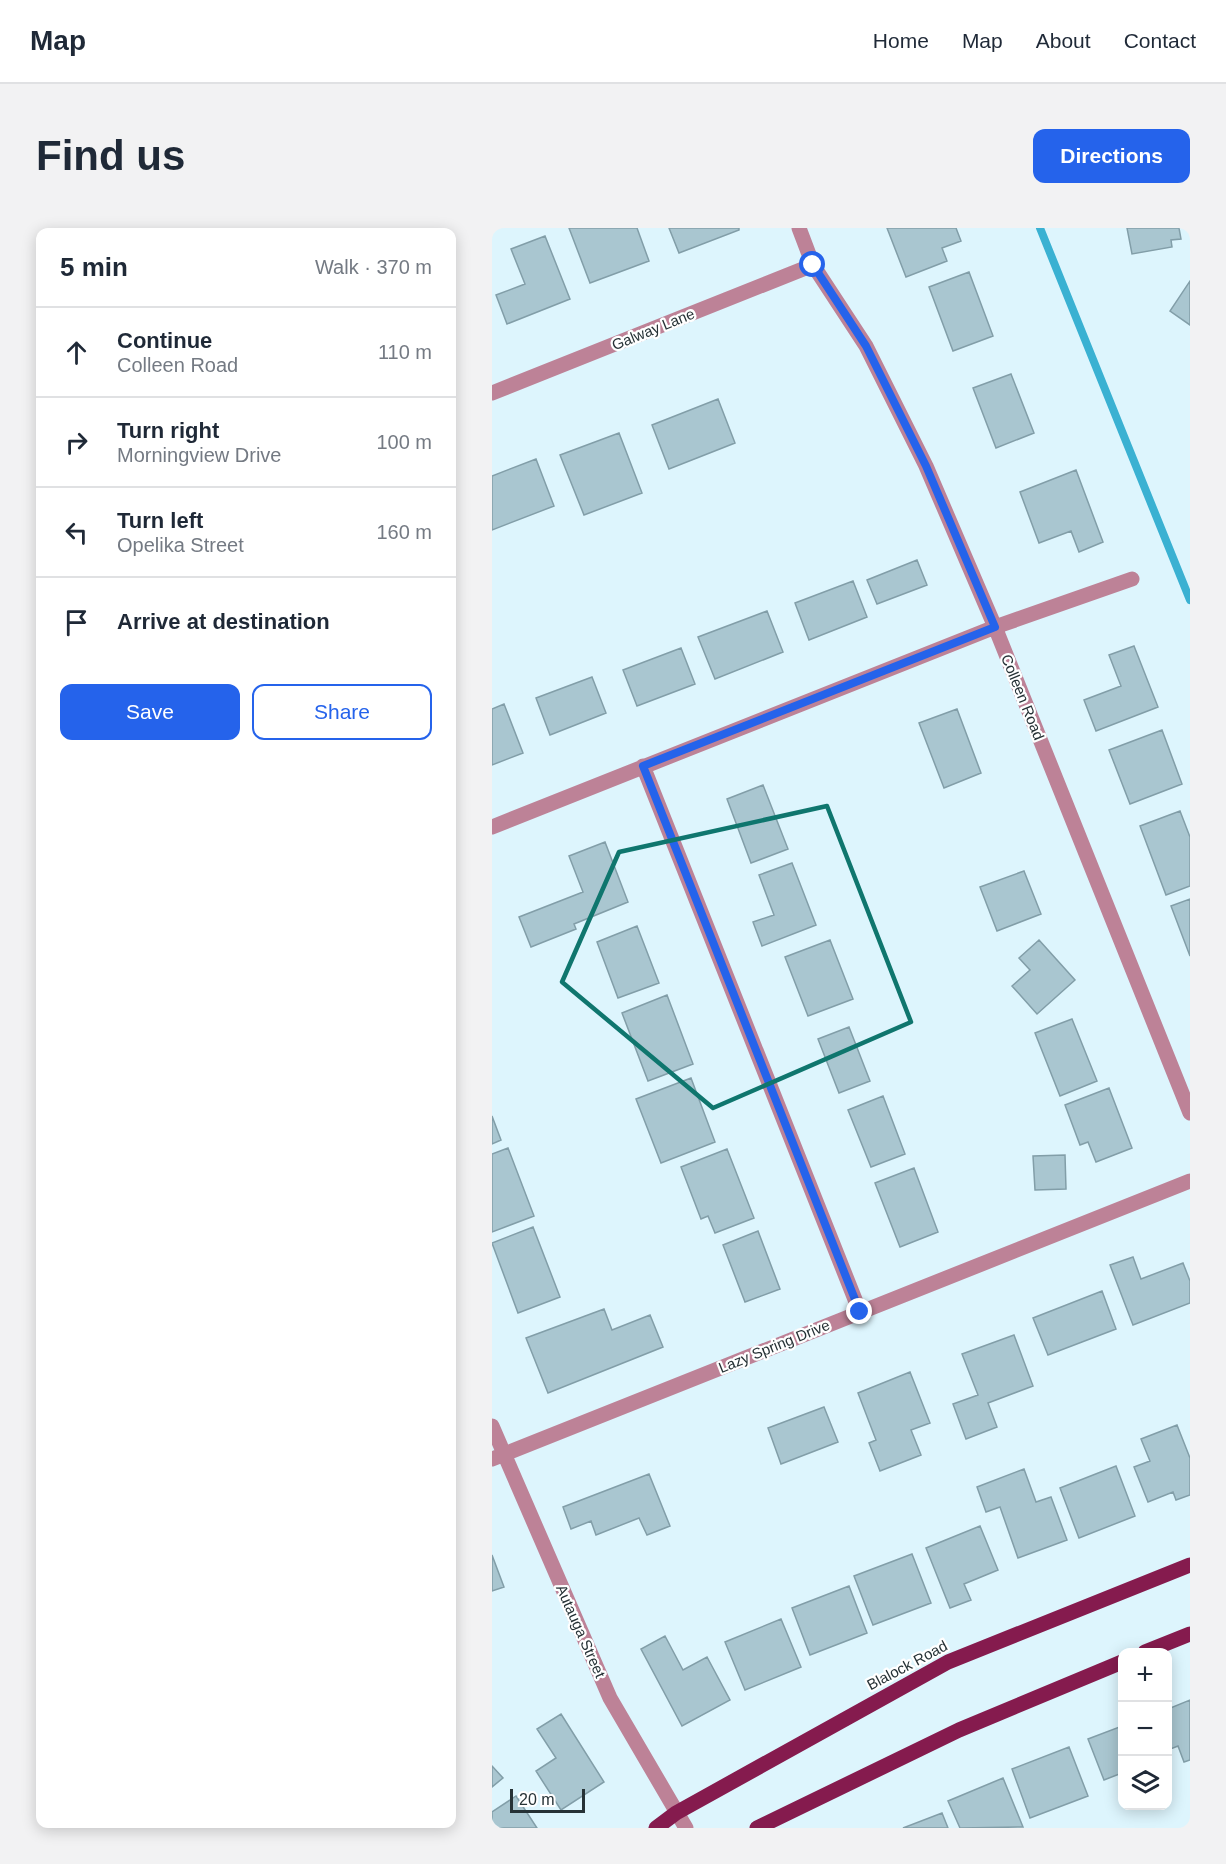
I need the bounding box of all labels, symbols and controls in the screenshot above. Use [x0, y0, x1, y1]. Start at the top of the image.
text: Map [30, 25, 86, 56]
text: Home [873, 29, 929, 52]
text: Map [962, 29, 1003, 52]
text: About [1036, 29, 1091, 52]
text: Contact [1124, 29, 1196, 52]
button: Directions [1033, 129, 1190, 183]
text: Find us [36, 132, 185, 179]
route start [799, 251, 825, 277]
text: 5 min [60, 252, 128, 282]
text: Walk · 370 m [315, 256, 432, 278]
street label: Galway Lane [609, 305, 697, 353]
text: Continue [117, 328, 212, 353]
icon: ahead [60, 336, 93, 369]
text: 110 m [378, 341, 432, 363]
text: Colleen Road [117, 354, 238, 376]
text: Turn right [117, 418, 219, 443]
icon: right [60, 426, 93, 459]
text: 100 m [376, 431, 432, 453]
text: Morningview Drive [117, 444, 282, 466]
text: Turn left [117, 508, 203, 533]
icon: left [60, 516, 93, 549]
text: 160 m [376, 521, 432, 543]
text: Opelika Street [117, 534, 244, 556]
icon: arrive [60, 606, 93, 639]
text: Arrive at destination [117, 609, 330, 634]
street label: Colleen Road [998, 652, 1048, 742]
button: Save [60, 684, 240, 740]
button: Share [252, 684, 432, 740]
route end [846, 1298, 872, 1324]
street label: Lazy Spring Drive [716, 1316, 832, 1376]
street label: Autauga Street [553, 1582, 609, 1681]
street label: Blalock Road [864, 1637, 950, 1693]
map controls [1118, 1648, 1172, 1810]
button: + [1118, 1648, 1172, 1702]
button: − [1118, 1702, 1172, 1756]
button: layers [1118, 1756, 1172, 1810]
scale bar [510, 1786, 585, 1814]
text: 20 m [519, 1791, 555, 1808]

